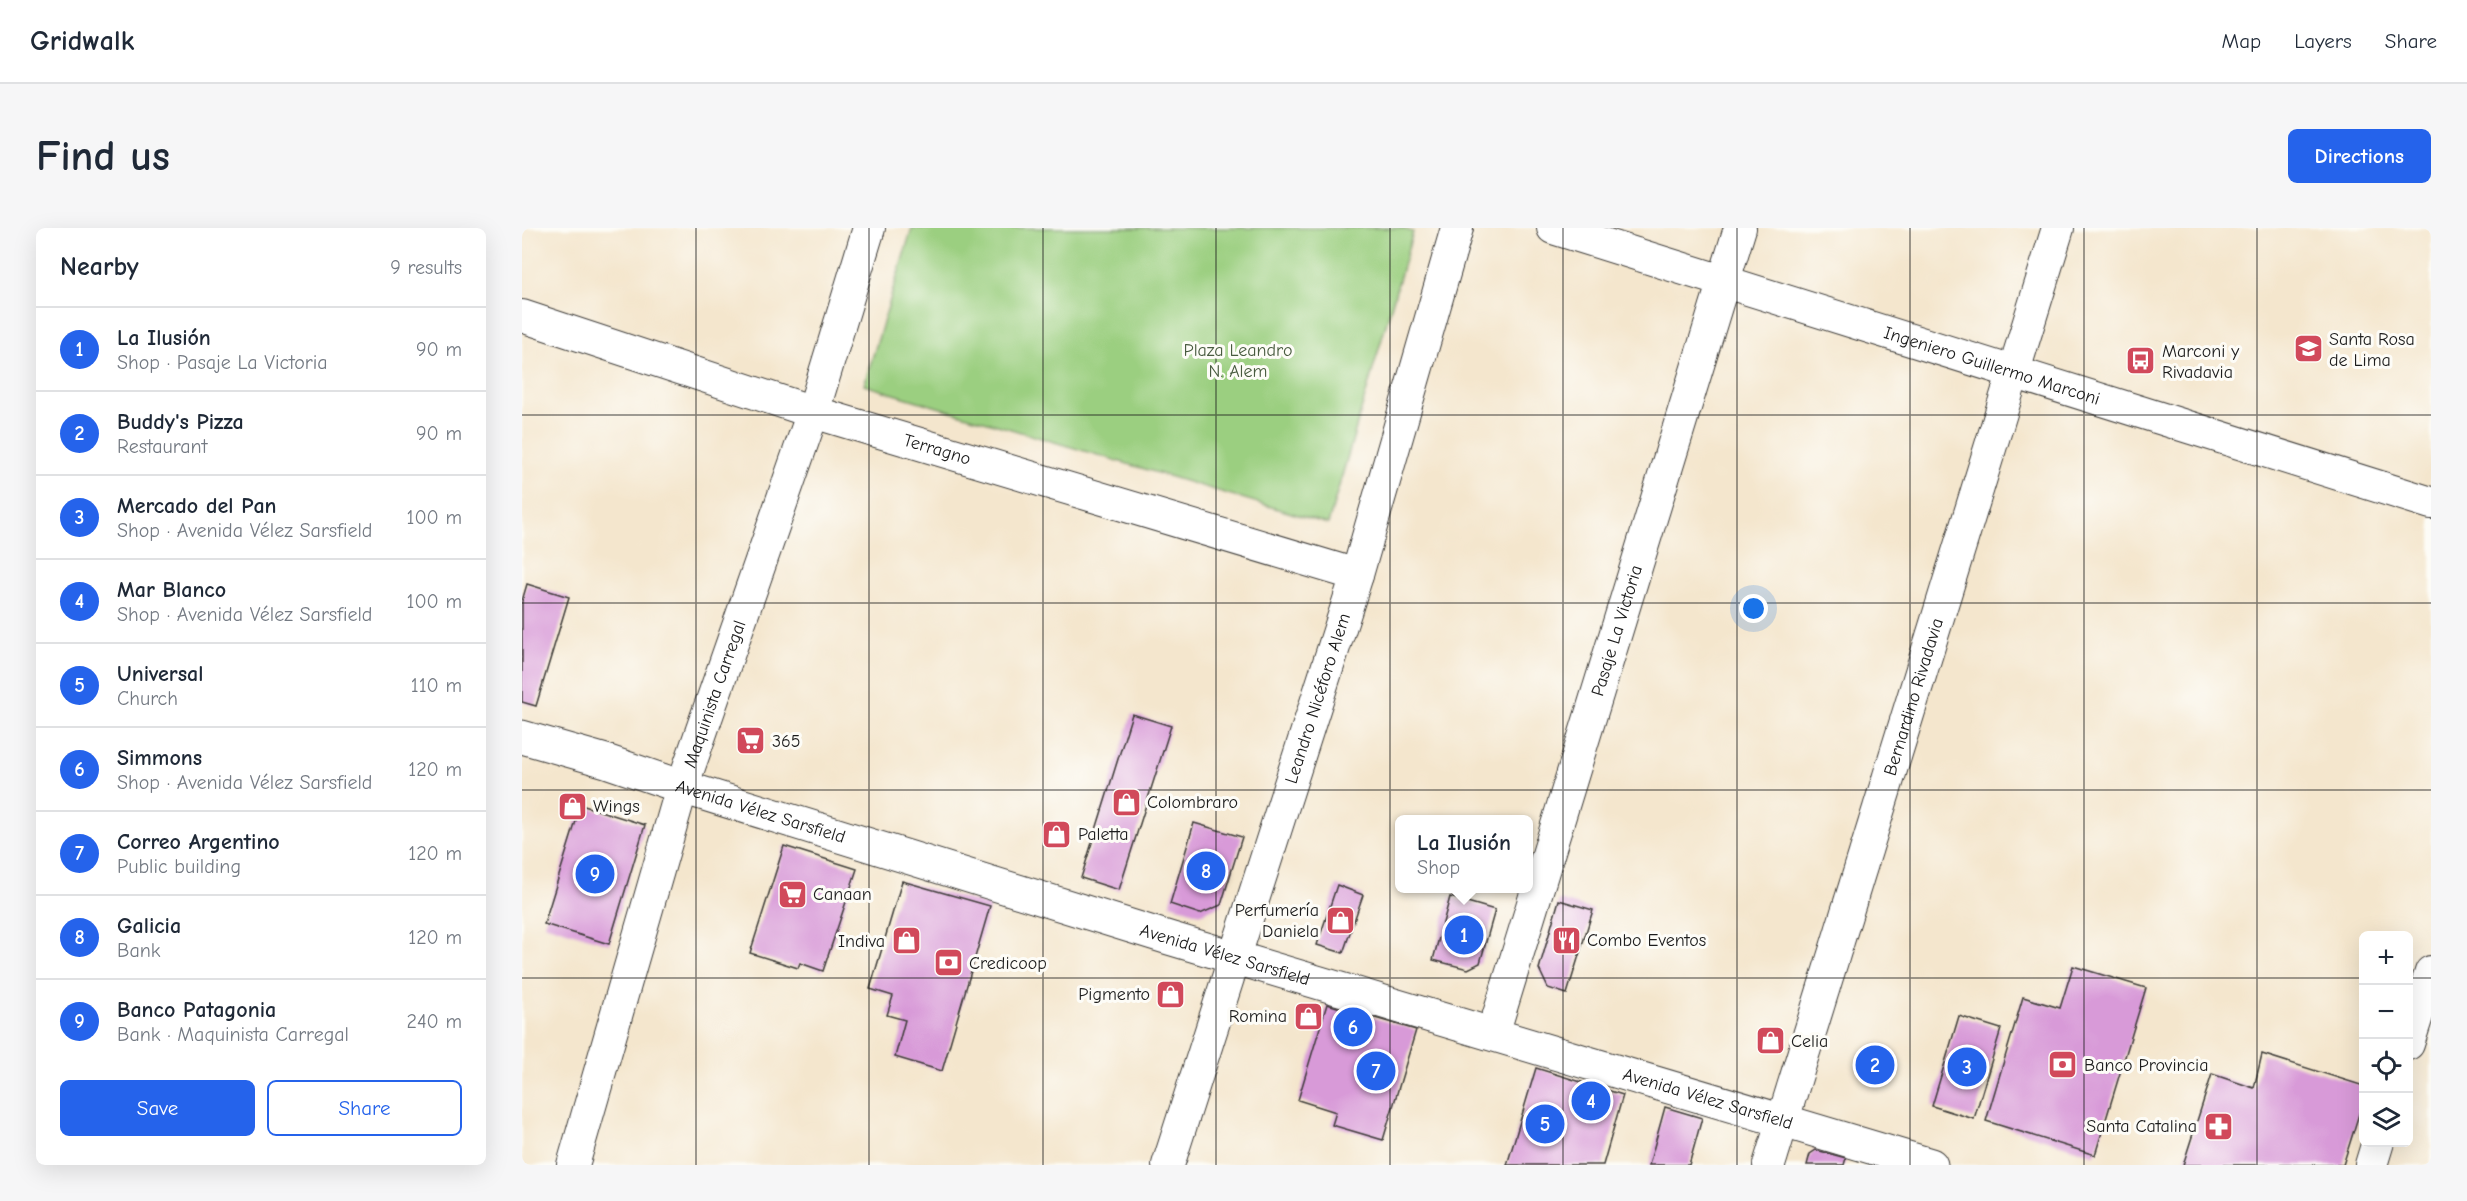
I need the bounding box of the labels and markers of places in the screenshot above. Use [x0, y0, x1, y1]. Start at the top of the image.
place label: Santa Rosa de Lima [2329, 329, 2415, 371]
school or university icon: Santa Rosa de Lima [2292, 333, 2324, 365]
place label: Marconi y Rivadavia [2162, 341, 2240, 383]
bus stop icon: Marconi y Rivadavia [2125, 345, 2157, 377]
supermarket icon: 365 [735, 725, 767, 757]
place label: 365 [772, 731, 801, 752]
shop icon: Colombraro [1110, 786, 1142, 818]
shop icon: Wings [556, 790, 588, 822]
place label: Colombraro [1147, 792, 1238, 813]
place label: Wings [593, 796, 640, 817]
shop icon: Paletta [1041, 818, 1073, 850]
place label: Paletta [1078, 824, 1129, 845]
pin: 8 [1186, 848, 1226, 894]
pin: 9 [576, 852, 614, 896]
supermarket icon: Canaan [776, 878, 808, 910]
place label: Canaan [813, 884, 872, 905]
place label: Perfumería Daniela [1235, 900, 1319, 942]
shop icon: Perfumería Daniela [1324, 904, 1356, 936]
pin: 1 [1444, 912, 1484, 958]
restaurant icon: Combo Eventos [1550, 924, 1582, 956]
shop icon: Indiva [890, 925, 922, 957]
place label: Combo Eventos [1587, 930, 1706, 951]
place label: Indiva [838, 931, 885, 952]
bank icon: Credicoop [932, 947, 964, 979]
place label: Credicoop [969, 953, 1047, 974]
shop icon: Pigmento [1155, 978, 1187, 1010]
place label: Pigmento [1078, 984, 1150, 1005]
shop icon: Romina [1292, 1000, 1324, 1032]
pin: 6 [1334, 1004, 1372, 1050]
place label: Romina [1229, 1006, 1287, 1027]
shop icon: Celia [1754, 1025, 1786, 1057]
place label: Celia [1791, 1031, 1828, 1052]
pin: 2 [1856, 1042, 1894, 1088]
pin: 3 [1948, 1044, 1986, 1090]
pin: 7 [1356, 1048, 1396, 1094]
bank icon: Banco Provincia [2047, 1049, 2079, 1081]
place label: Banco Provincia [2084, 1055, 2208, 1076]
pin: 4 [1572, 1078, 1610, 1124]
pin: 5 [1526, 1102, 1564, 1146]
pharmacy icon: Santa Catalina [2202, 1110, 2234, 1142]
place label: Santa Catalina [2086, 1116, 2197, 1137]

